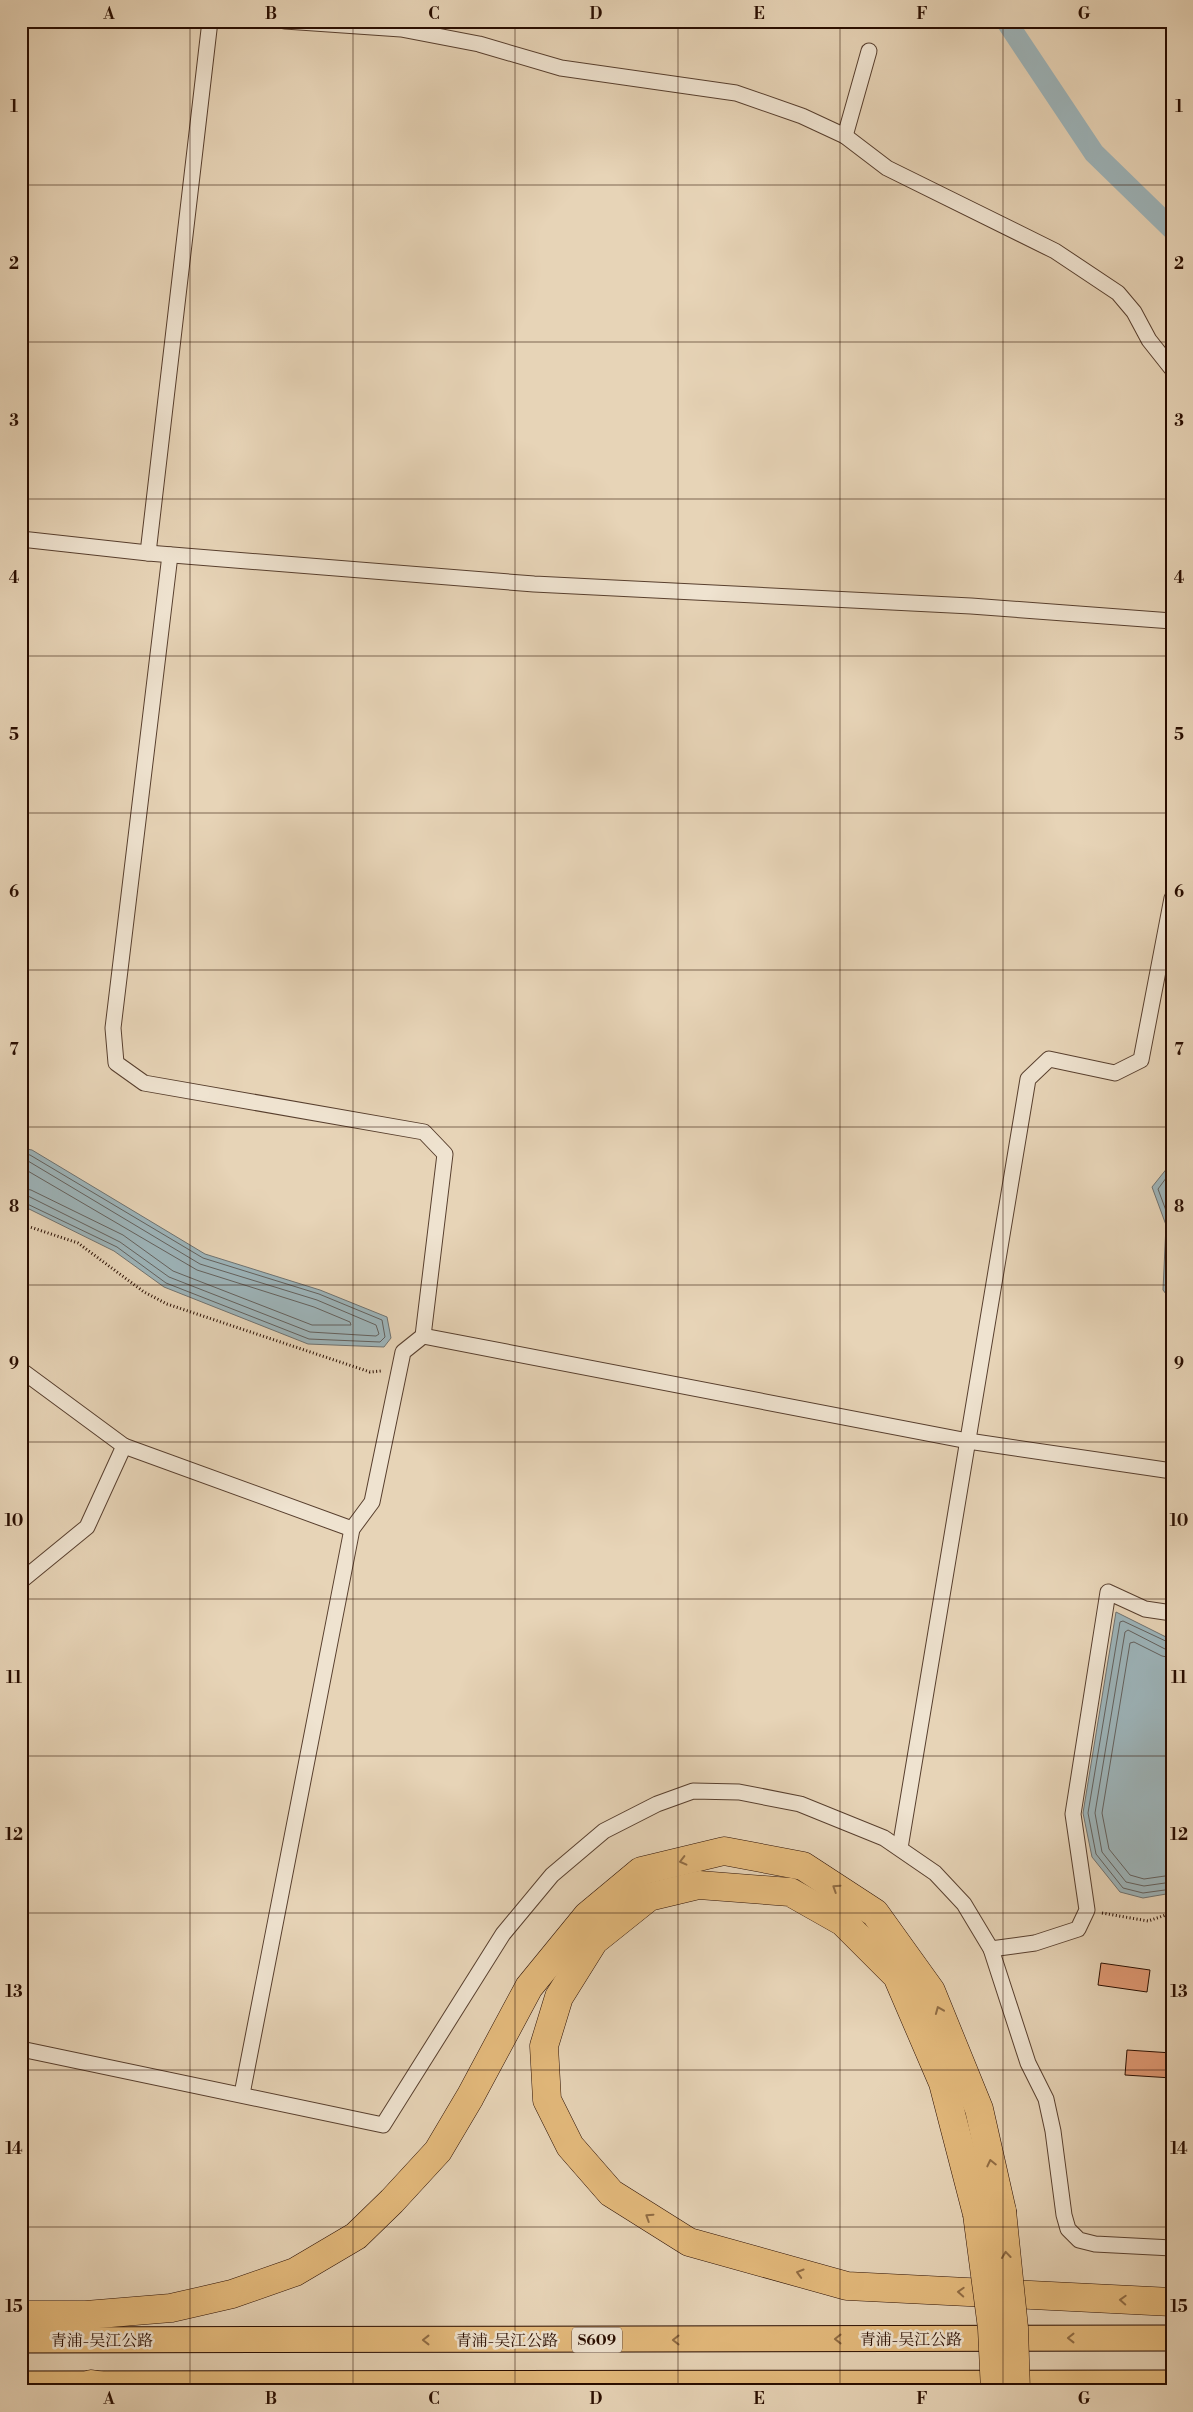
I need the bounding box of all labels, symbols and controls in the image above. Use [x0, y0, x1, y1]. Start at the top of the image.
text: A [102, 4, 115, 24]
text: B [265, 4, 277, 24]
text: C [428, 4, 440, 24]
text: D [590, 4, 603, 24]
text: E [753, 4, 765, 24]
text: F [916, 4, 928, 24]
text: G [1078, 4, 1091, 24]
text: 1 [10, 97, 18, 117]
text: 1 [1175, 97, 1183, 117]
text: 2 [9, 254, 19, 274]
text: 2 [1174, 254, 1184, 274]
text: 3 [9, 411, 19, 431]
text: 3 [1174, 411, 1184, 431]
text: 4 [9, 568, 20, 588]
text: 4 [1174, 568, 1185, 588]
text: 5 [9, 725, 19, 745]
text: 5 [1174, 725, 1184, 745]
text: 6 [9, 882, 19, 902]
text: 6 [1174, 882, 1184, 902]
text: 7 [9, 1040, 19, 1060]
text: 7 [1174, 1040, 1184, 1060]
text: 8 [9, 1197, 19, 1217]
text: 8 [1174, 1197, 1184, 1217]
text: 9 [9, 1354, 19, 1374]
text: 9 [1174, 1354, 1184, 1374]
text: 10 [5, 1511, 23, 1531]
text: 10 [1170, 1511, 1188, 1531]
text: 11 [6, 1668, 22, 1688]
text: 11 [1171, 1668, 1187, 1688]
text: 12 [5, 1825, 23, 1845]
text: 12 [1170, 1825, 1188, 1845]
one-way arrow [679, 1855, 688, 1866]
one-way arrow [833, 1885, 842, 1894]
text: 13 [5, 1982, 23, 2002]
text: 13 [1170, 1982, 1188, 2002]
one-way arrow [934, 2006, 945, 2015]
text: 14 [5, 2139, 23, 2159]
text: 14 [1170, 2139, 1188, 2159]
one-way arrow [986, 2159, 997, 2168]
one-way arrow [646, 2214, 655, 2223]
one-way arrow [1001, 2251, 1012, 2259]
one-way arrow [796, 2268, 805, 2279]
one-way arrow [956, 2286, 964, 2297]
one-way arrow [1119, 2294, 1127, 2305]
text: 15 [5, 2297, 23, 2317]
text: 15 [1170, 2297, 1188, 2317]
road number: S609 [572, 2328, 622, 2352]
street label: 青浦-吴江公路 [860, 2330, 962, 2350]
street label: 青浦-吴江公路 [51, 2331, 153, 2351]
street label: 青浦-吴江公路 [456, 2331, 558, 2351]
one-way arrow [1066, 2333, 1074, 2343]
one-way arrow [671, 2334, 679, 2345]
one-way arrow [834, 2334, 842, 2344]
one-way arrow [421, 2335, 429, 2345]
text: A [102, 2389, 115, 2409]
text: B [265, 2389, 277, 2409]
text: C [428, 2389, 440, 2409]
text: D [590, 2389, 603, 2409]
text: E [753, 2389, 765, 2409]
text: F [916, 2389, 928, 2409]
text: G [1078, 2389, 1091, 2409]

